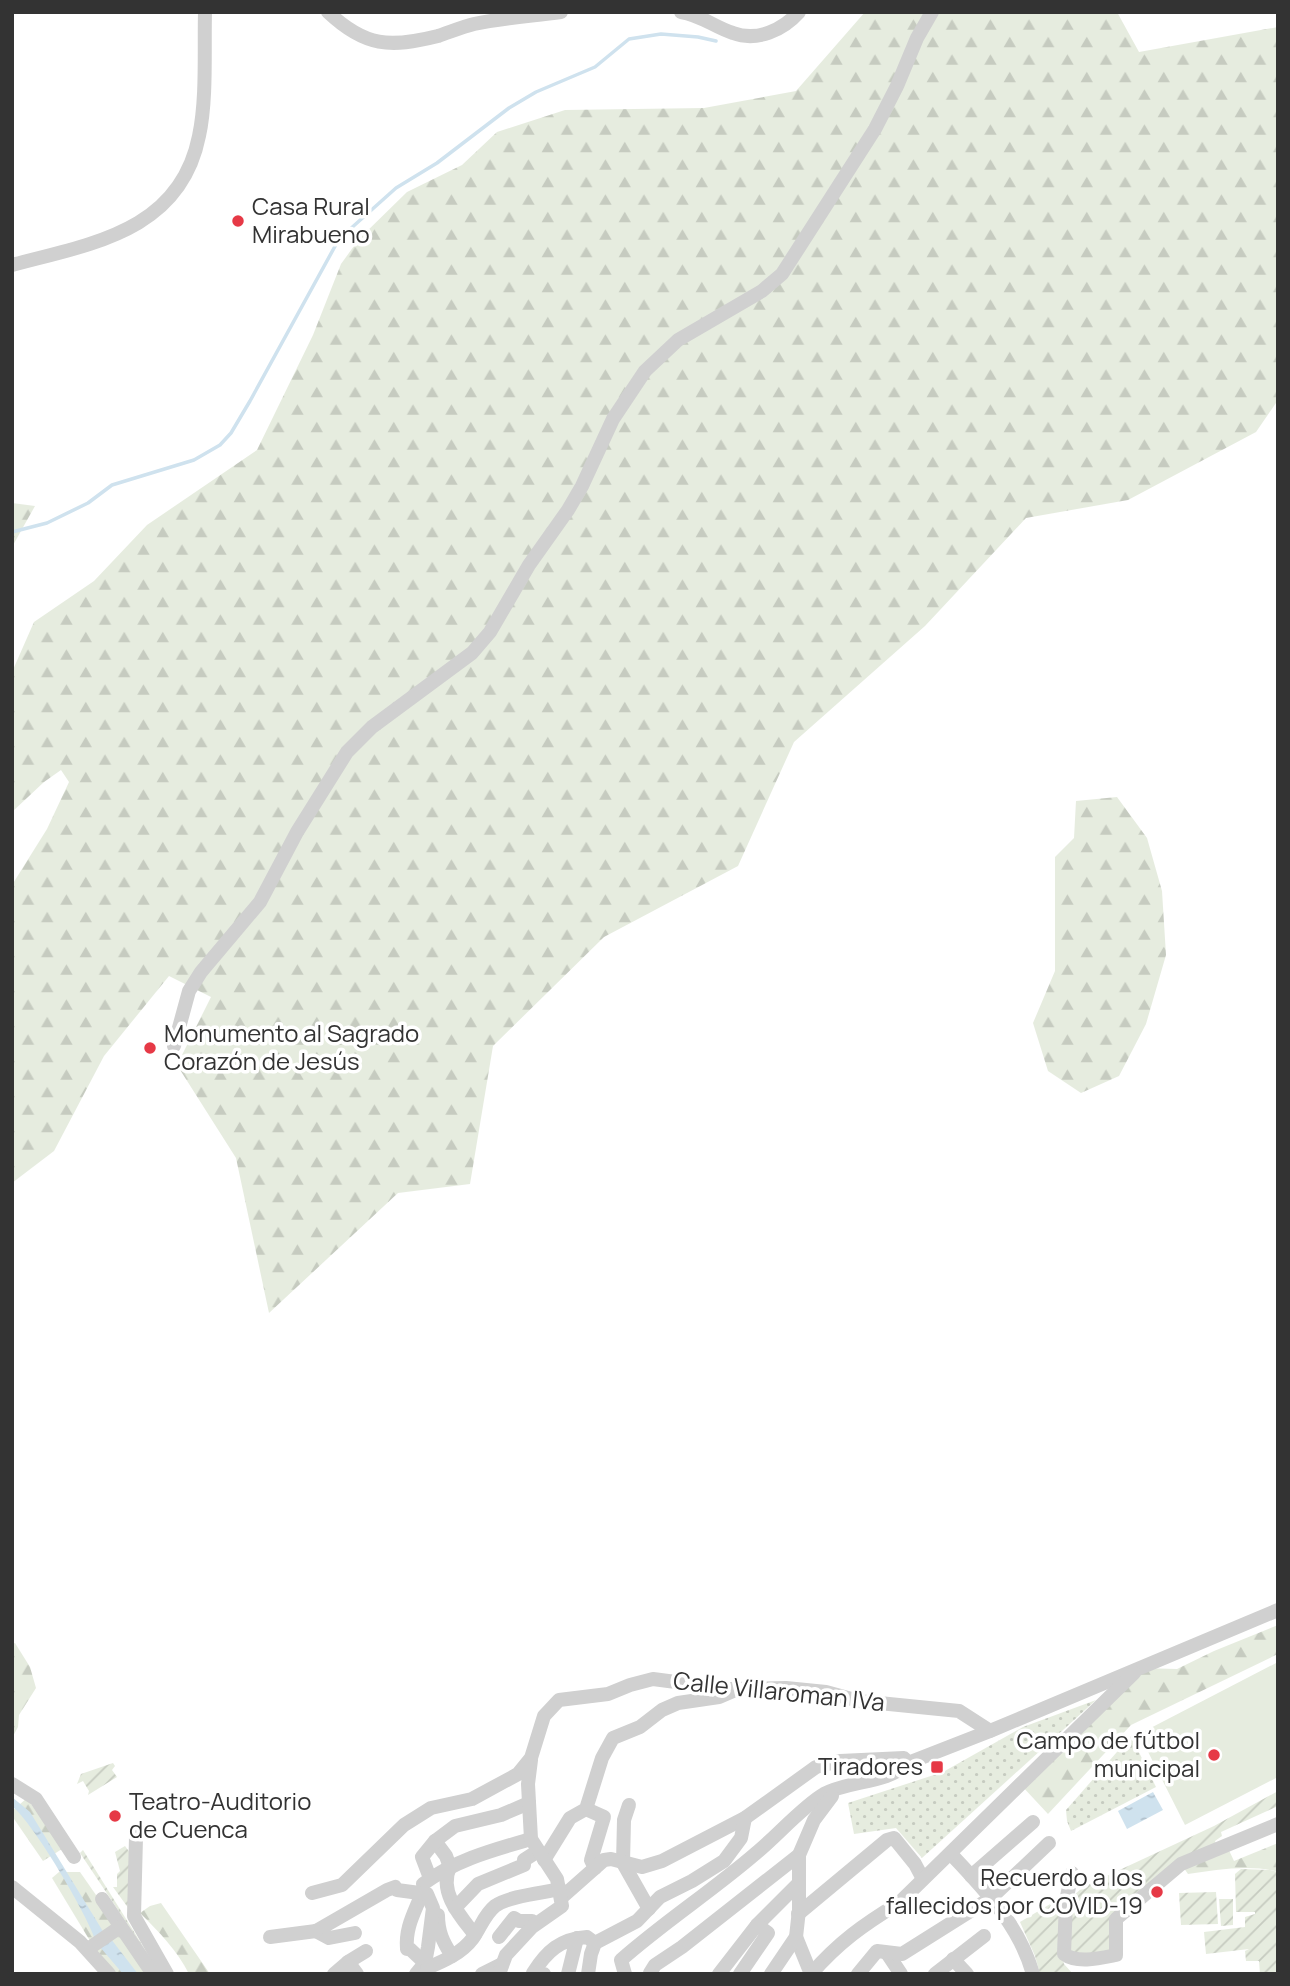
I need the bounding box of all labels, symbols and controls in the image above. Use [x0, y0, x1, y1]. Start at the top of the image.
place label: Casa Rural Mirabueno [252, 189, 370, 250]
marker: Casa Rural Mirabueno [230, 213, 246, 229]
place label: Monumento al Sagrado Corazón de Jesús [164, 1016, 419, 1077]
marker: Monumento al Sagrado Corazón de Jesús [142, 1040, 158, 1056]
street label: Calle Villaroman IVa [672, 1663, 886, 1718]
place label: Campo de fútbol municipal [1017, 1723, 1200, 1784]
marker: Campo de fútbol municipal [1206, 1747, 1222, 1763]
place label: Tiradores [818, 1749, 923, 1782]
marker: Tiradores [929, 1759, 945, 1775]
place label: Teatro-Auditorio de Cuenca [129, 1784, 311, 1845]
marker: Teatro-Auditorio de Cuenca [107, 1808, 123, 1824]
place label: Recuerdo a los fallecidos por COVID-19 [886, 1860, 1143, 1921]
marker: Recuerdo a los fallecidos por COVID-19 [1149, 1884, 1165, 1900]

